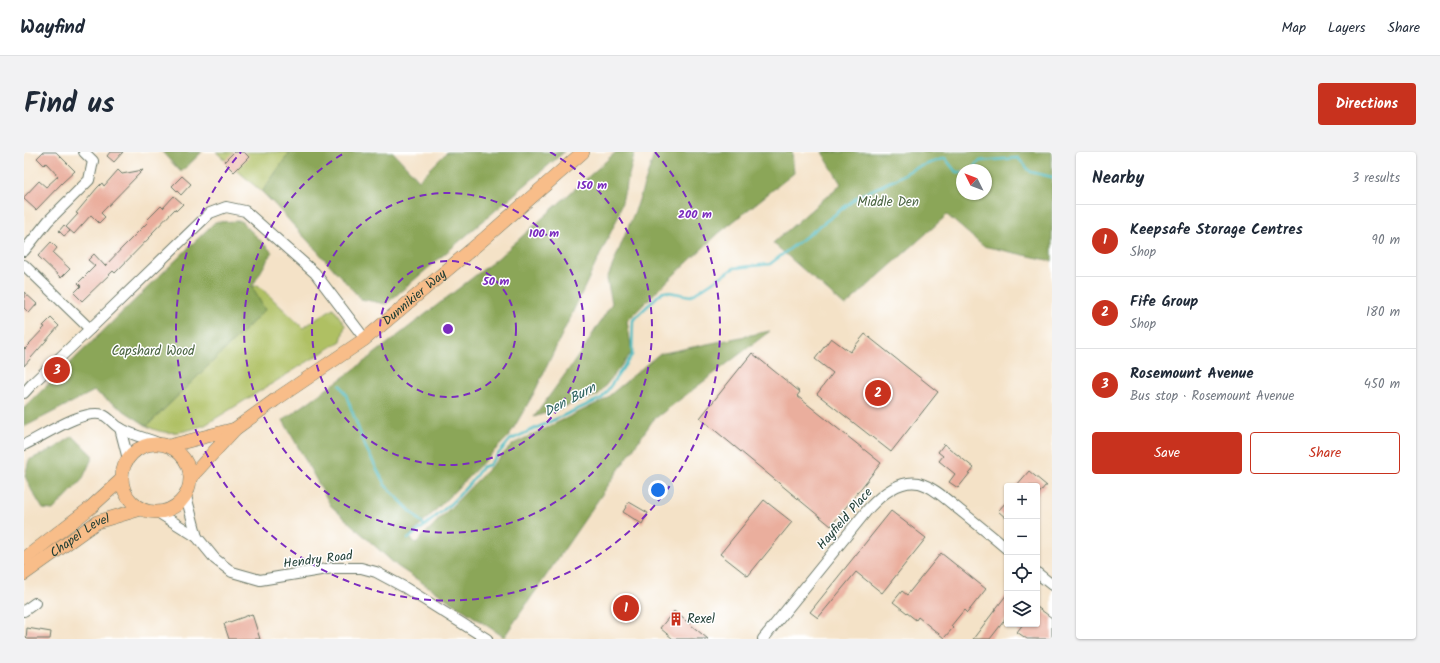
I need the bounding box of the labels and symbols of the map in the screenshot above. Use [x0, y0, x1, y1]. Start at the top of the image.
north arrow [956, 164, 992, 200]
text: 150 m [577, 176, 607, 195]
park label: Middle Den [857, 192, 919, 213]
text: 200 m [678, 205, 712, 224]
text: 100 m [529, 224, 559, 243]
street label: Dunnikier Way [378, 263, 452, 331]
text: 50 m [482, 272, 510, 291]
centre of rings [441, 322, 455, 336]
park label: Capshard Wood [111, 341, 195, 362]
pin: 3 [44, 355, 70, 385]
water label: Den Burn [540, 376, 601, 423]
pin: 2 [865, 378, 891, 408]
your location [648, 480, 668, 500]
street label: Hayfield Place [812, 483, 878, 555]
street label: Chapel Level [45, 508, 112, 563]
street label: Hendry Road [282, 545, 354, 575]
pin: 1 [613, 593, 639, 623]
place label: Rexel [687, 609, 715, 630]
building icon: Rexel [668, 611, 684, 627]

